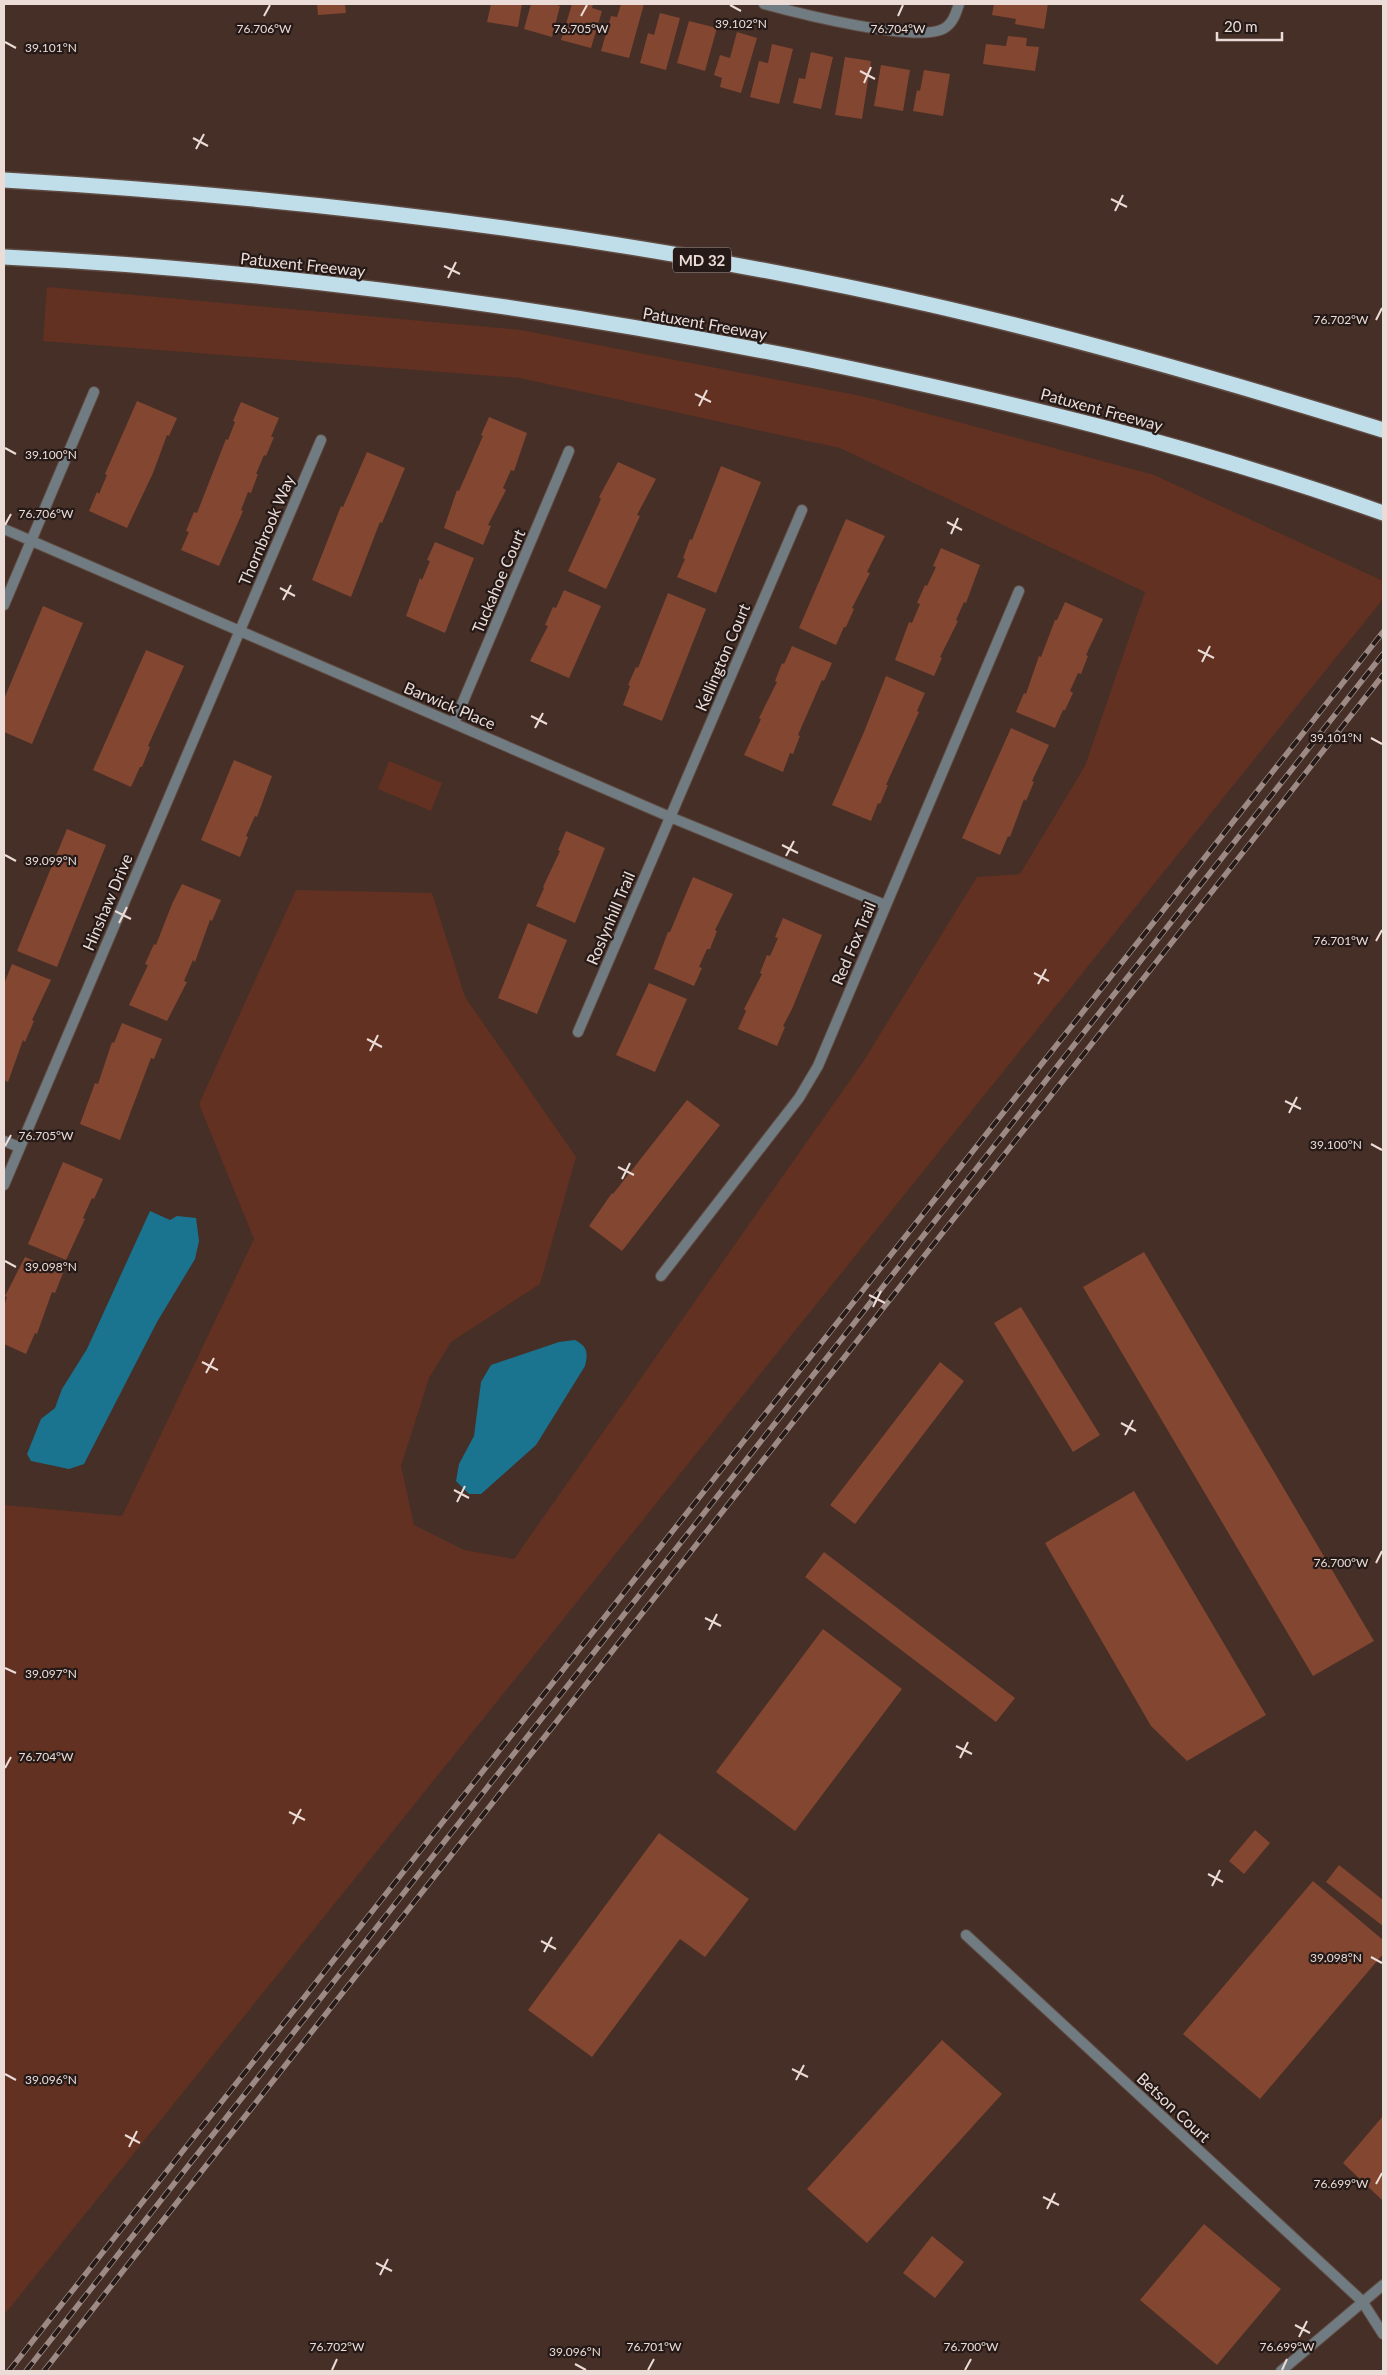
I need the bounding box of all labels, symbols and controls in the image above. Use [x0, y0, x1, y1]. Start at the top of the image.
scale bar [1217, 10, 1282, 42]
text: 39.102°N [715, 16, 767, 31]
text: 20 m [1224, 17, 1258, 35]
text: 76.706°W [236, 21, 292, 36]
text: 76.705°W [553, 21, 609, 36]
text: 76.704°W [870, 21, 926, 36]
text: 39.101°N [25, 40, 77, 55]
street label: Patuxent Freeway [239, 248, 367, 280]
road number: MD 32 [673, 248, 731, 272]
street label: Patuxent Freeway [641, 303, 769, 343]
text: 76.702°W [1313, 312, 1369, 327]
street label: Patuxent Freeway [1039, 384, 1166, 435]
text: 39.100°N [25, 447, 77, 462]
street label: Thornbrook Way [234, 471, 298, 588]
text: 76.706°W [18, 506, 74, 521]
street label: Tuckahoe Court [468, 526, 529, 636]
street label: Kellington Court [691, 600, 753, 714]
street label: Barwick Place [401, 677, 499, 733]
text: 39.101°N [1310, 730, 1362, 745]
street label: Hinshaw Drive [78, 851, 136, 953]
text: 39.099°N [25, 853, 77, 868]
street label: Roslynhill Trail [582, 869, 638, 967]
street label: Red Fox Trail [827, 899, 879, 987]
text: 76.701°W [1313, 933, 1369, 948]
text: 76.705°W [18, 1128, 74, 1143]
text: 39.100°N [1310, 1137, 1362, 1152]
text: 39.098°N [25, 1259, 77, 1274]
text: 76.700°W [1313, 1555, 1369, 1570]
text: 39.097°N [25, 1666, 77, 1681]
text: 76.704°W [18, 1749, 74, 1764]
text: 39.098°N [1310, 1950, 1362, 1965]
street label: Betson Court [1133, 2068, 1215, 2146]
text: 39.096°N [25, 2072, 77, 2087]
text: 76.699°W [1313, 2176, 1369, 2191]
text: 76.702°W [309, 2339, 365, 2354]
text: 76.701°W [626, 2339, 682, 2354]
text: 76.700°W [943, 2339, 999, 2354]
text: 76.699°W [1259, 2339, 1315, 2354]
text: 39.096°N [549, 2344, 601, 2359]

